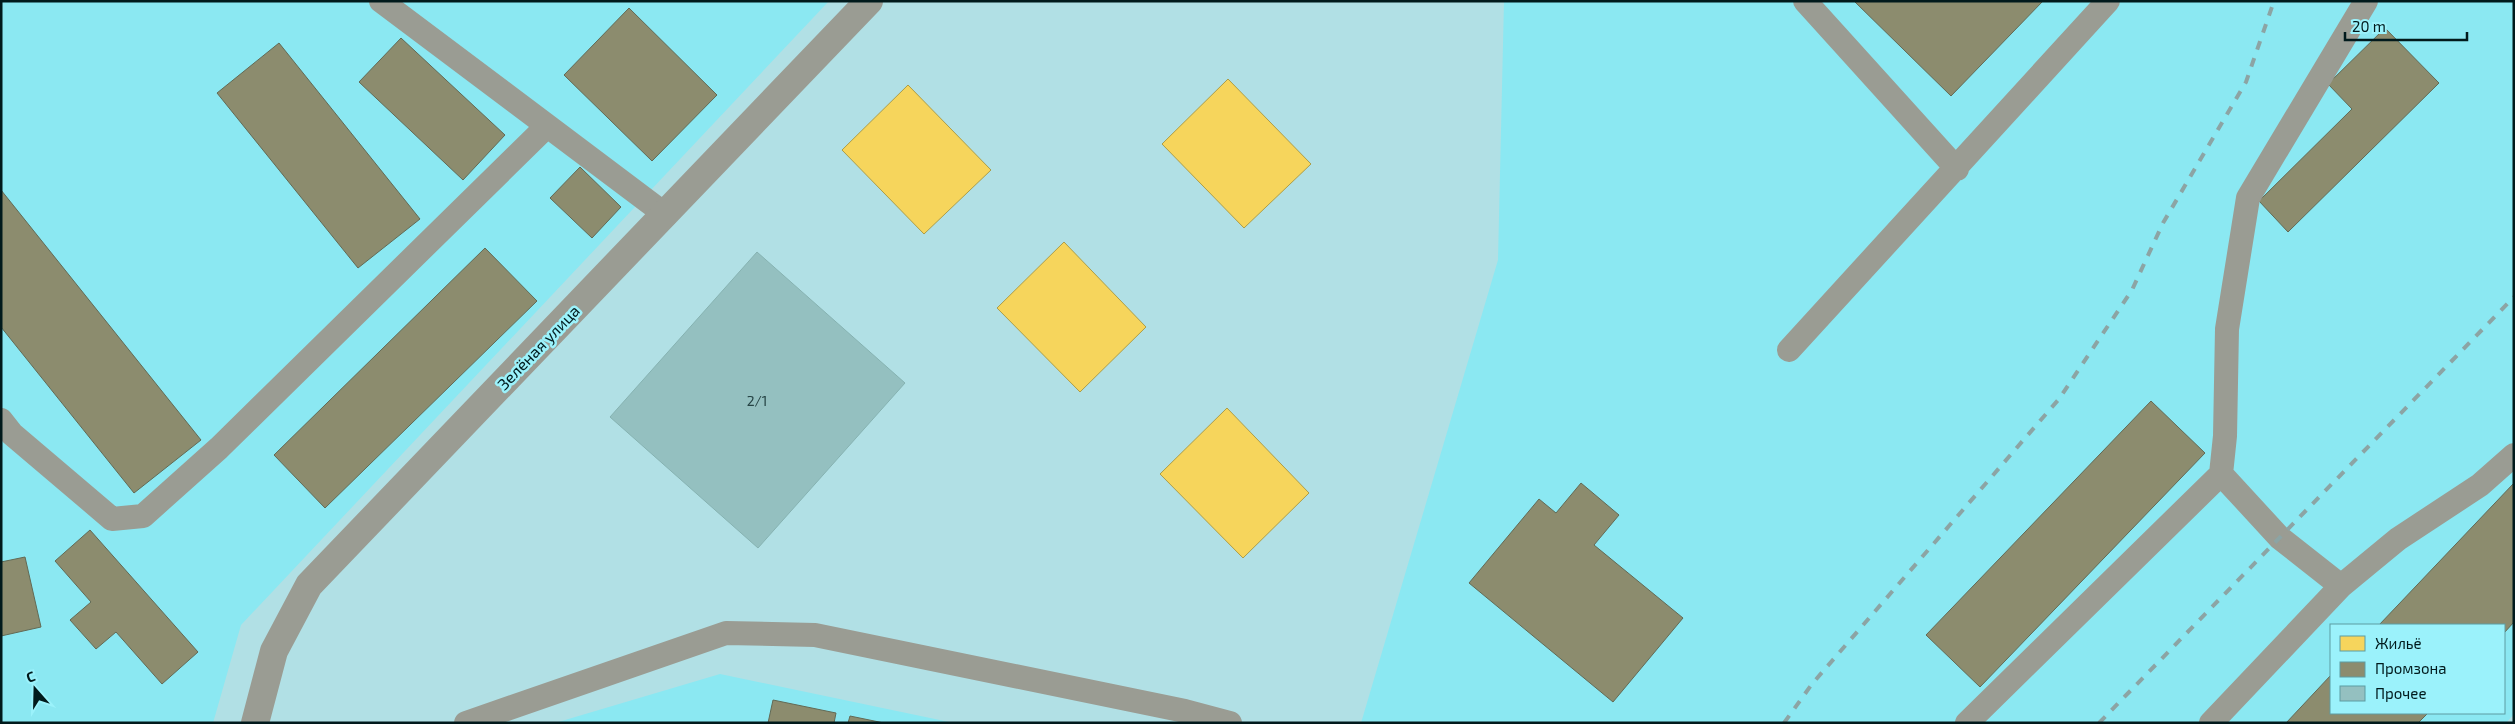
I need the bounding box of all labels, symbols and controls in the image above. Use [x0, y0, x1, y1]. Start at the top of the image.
scale bar [2345, 10, 2468, 42]
text: 20 m [2352, 17, 2386, 35]
street label: Зелёная улица [493, 301, 584, 394]
house number: 2/1 [747, 392, 767, 409]
legend [2330, 624, 2505, 714]
text: Жильё [2375, 634, 2422, 652]
text: Промзона [2375, 659, 2447, 677]
north arrow [10, 664, 60, 714]
text: С [24, 667, 37, 686]
text: Прочее [2375, 684, 2427, 702]

